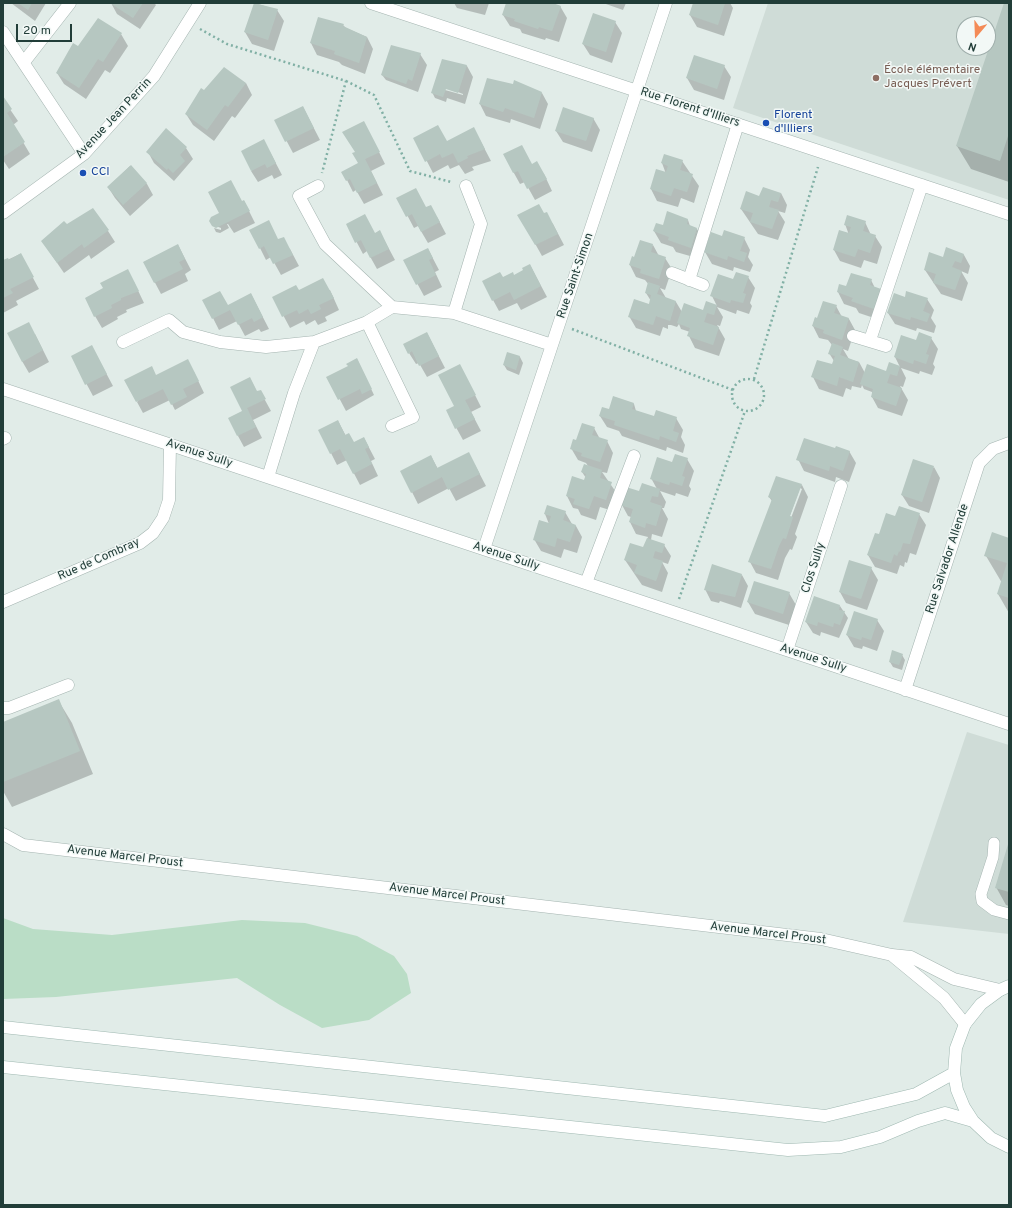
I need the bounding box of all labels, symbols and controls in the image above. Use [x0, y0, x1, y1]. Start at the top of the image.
scale bar [18, 16, 74, 42]
north arrow [956, 16, 996, 56]
text: 20 m [23, 23, 51, 39]
text: N [966, 38, 978, 54]
place label: École élémentaire Jacques Prévert [884, 64, 980, 92]
marker: École élémentaire Jacques Prévert [871, 73, 881, 83]
street label: Avenue Jean Perrin [73, 76, 155, 162]
street label: Rue Florent d'Illiers [638, 85, 742, 131]
place label: Florent d'Illiers [774, 109, 813, 137]
marker: Florent d'Illiers [761, 118, 771, 128]
place label: CCI [91, 166, 110, 180]
marker: CCI [78, 168, 88, 178]
street label: Rue Saint-Simon [555, 231, 597, 321]
street label: Avenue Sully [164, 436, 234, 472]
street label: Rue Salvador Allende [923, 502, 973, 616]
street label: Rue de Combray [56, 535, 142, 585]
street label: Avenue Sully [471, 539, 541, 575]
street label: Clos Sully [799, 541, 829, 595]
street label: Avenue Sully [778, 641, 848, 677]
street label: Avenue Marcel Proust [66, 843, 184, 871]
street label: Avenue Marcel Proust [388, 881, 506, 909]
street label: Avenue Marcel Proust [709, 920, 827, 948]

